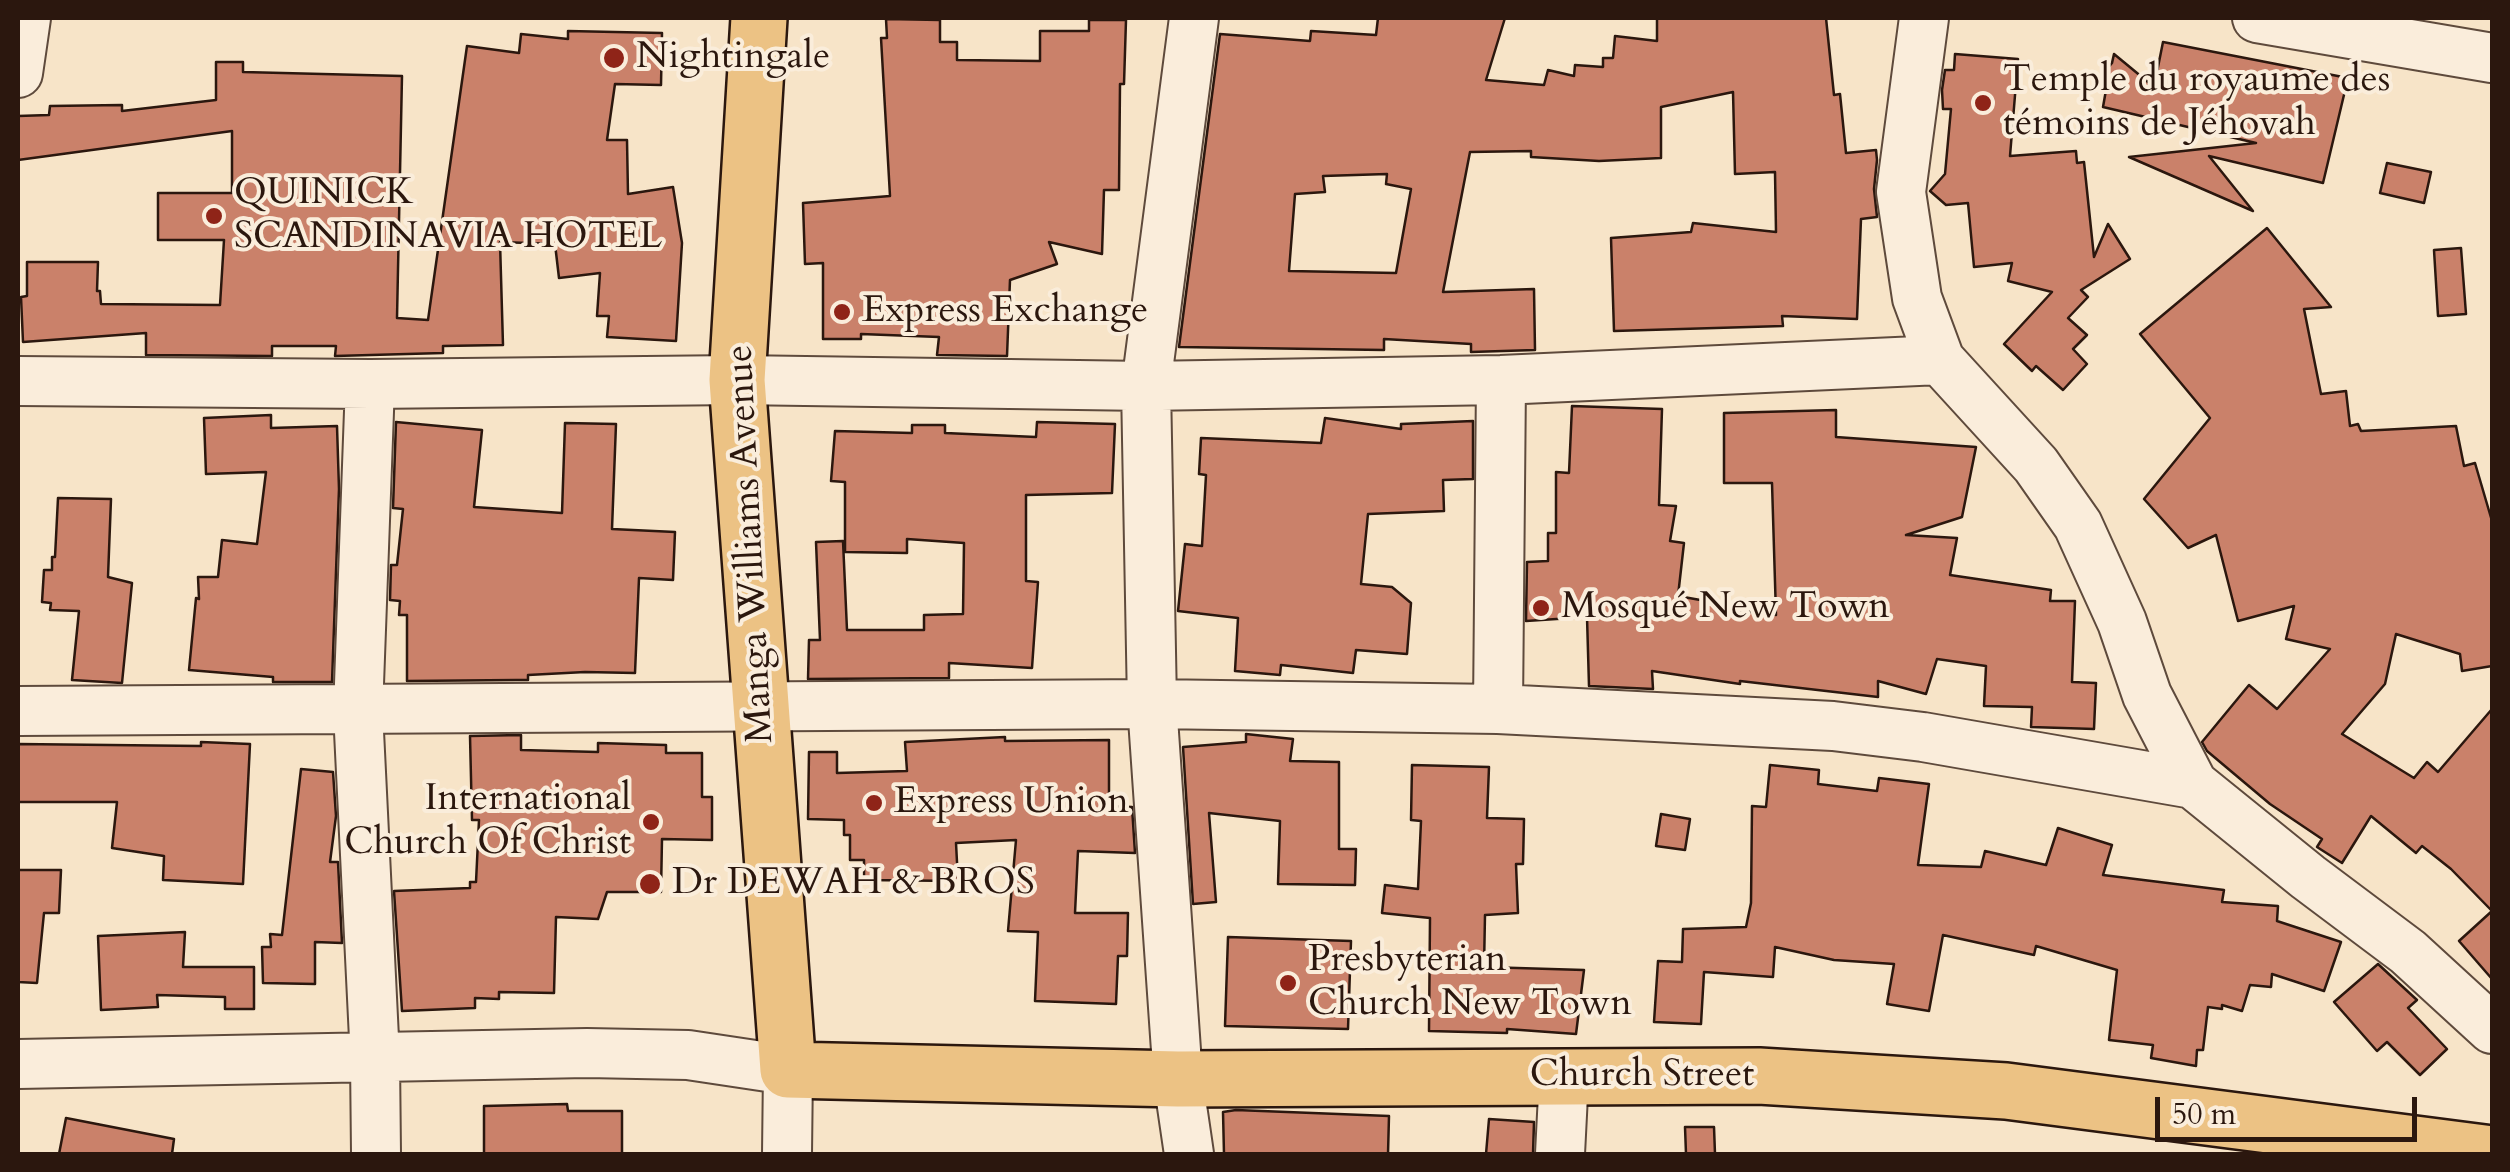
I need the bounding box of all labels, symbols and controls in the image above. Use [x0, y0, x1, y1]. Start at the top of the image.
place label: Nightingale [636, 35, 830, 81]
marker: Nightingale [601, 45, 627, 71]
place label: Temple du royaume des témoins de Jéhovah [2003, 58, 2390, 147]
marker: Temple du royaume des témoins de Jéhovah [1972, 92, 1994, 114]
place label: QUINICK SCANDINAVIA HOTEL [234, 171, 662, 260]
marker: QUINICK SCANDINAVIA HOTEL [203, 205, 225, 227]
place label: Express Exchange [862, 289, 1148, 335]
marker: Express Exchange [831, 301, 853, 323]
street label: Manga Williams Avenue [719, 344, 785, 744]
place label: Mosqué New Town [1561, 585, 1890, 631]
marker: Mosqué New Town [1530, 597, 1552, 619]
place label: International Church Of Christ [344, 777, 631, 866]
place label: Express Union [894, 780, 1129, 826]
marker: Express Union [863, 792, 885, 814]
marker: International Church Of Christ [640, 811, 662, 833]
place label: Dr DEWAH & BROS [672, 861, 1035, 907]
marker: Dr DEWAH & BROS [637, 871, 663, 897]
place label: Presbyterian Church New Town [1308, 938, 1632, 1028]
marker: Presbyterian Church New Town [1277, 972, 1299, 994]
street label: Church Street [1530, 1053, 1754, 1099]
scale bar [2160, 1077, 2422, 1139]
text: 50 m [2172, 1094, 2236, 1135]

